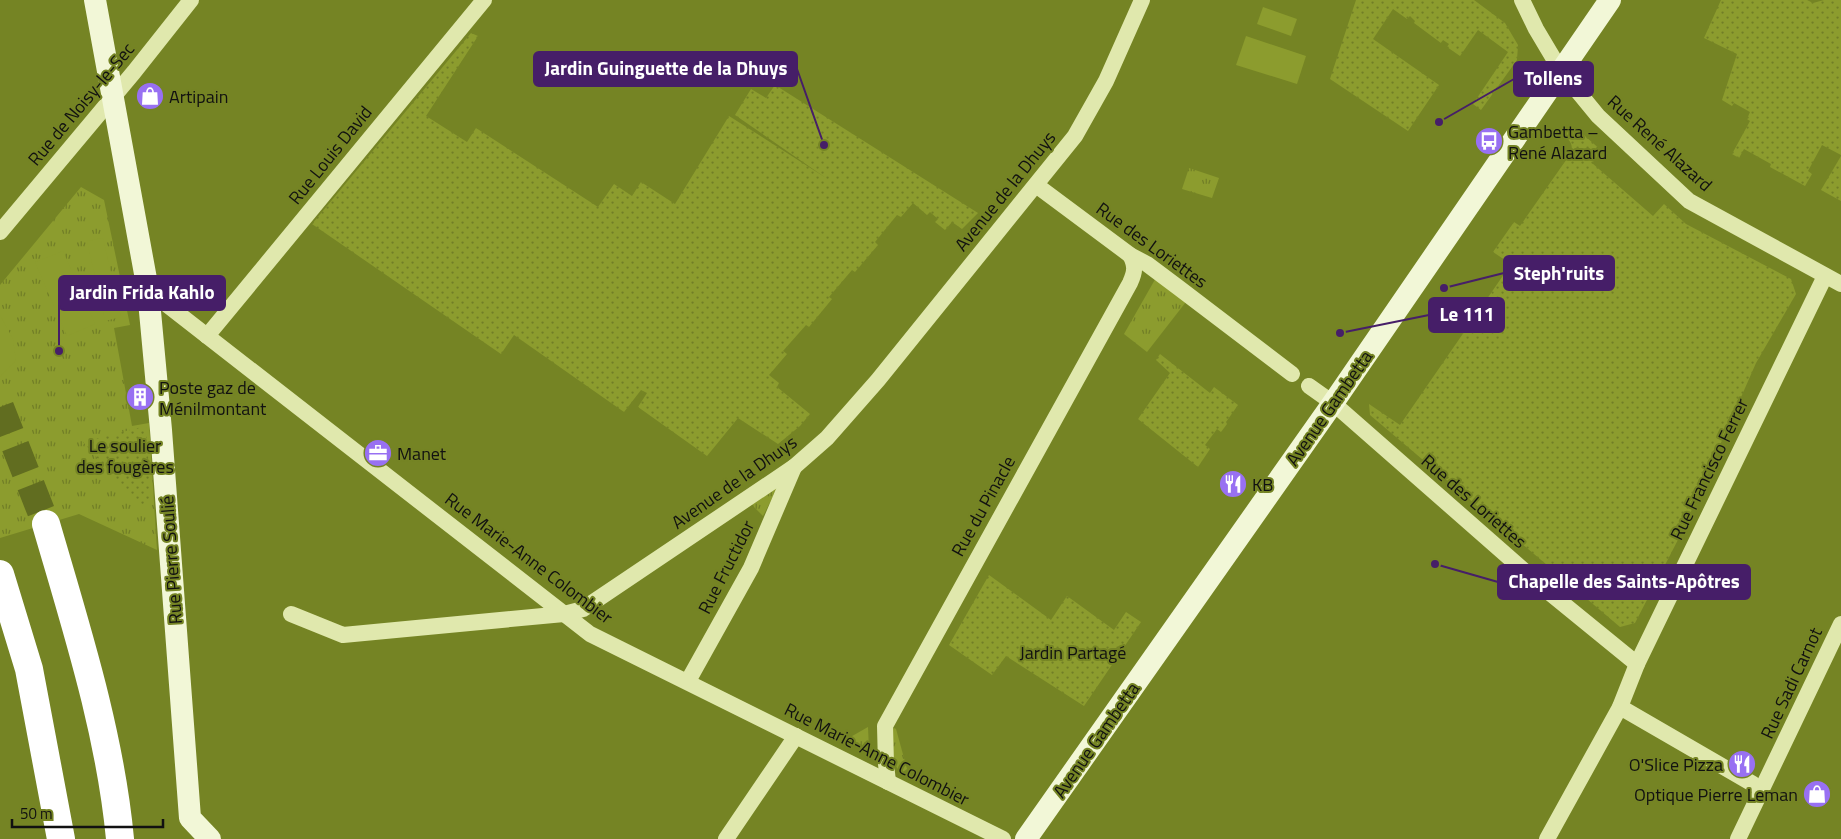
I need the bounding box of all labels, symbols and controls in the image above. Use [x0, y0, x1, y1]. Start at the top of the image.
street label: Rue de Noisy-le-Sec [21, 36, 141, 172]
callout: Jardin Guinguette de la Dhuys [534, 52, 797, 86]
text: Jardin Guinguette de la Dhuys [545, 53, 787, 82]
callout: Tollens [1514, 62, 1593, 96]
text: Tollens [1524, 63, 1582, 92]
shop icon: Artipain [135, 81, 165, 111]
place label: Artipain [169, 83, 228, 110]
street label: Rue René Alazard [1602, 88, 1718, 198]
street label: Rue Louis David [282, 100, 378, 210]
place label: Gambetta – René Alazard [1508, 118, 1607, 166]
street label: Avenue de la Dhuys [948, 125, 1062, 257]
bus stop icon: Gambetta – René Alazard [1474, 126, 1504, 156]
street label: Rue des Loriettes [1091, 195, 1213, 295]
callout: Steph'ruits [1504, 256, 1614, 290]
text: Steph'ruits [1514, 258, 1604, 287]
callout: Jardin Frida Kahlo [59, 276, 225, 310]
text: Jardin Frida Kahlo [69, 277, 215, 306]
callout: Le 111 [1429, 298, 1504, 332]
text: Le 111 [1440, 299, 1494, 328]
street label: Avenue Gambetta [1279, 345, 1379, 471]
place label: Poste gaz de Ménilmontant [159, 374, 267, 422]
building icon: Poste gaz de Ménilmontant [125, 382, 155, 412]
street label: Rue Francisco Ferrer [1663, 393, 1755, 545]
street label: Avenue de la Dhuys [666, 429, 802, 535]
park label: Le soulier des fougères [76, 432, 174, 480]
office icon: Manet [363, 438, 393, 468]
place label: Manet [397, 440, 447, 467]
street label: Rue des Loriettes [1415, 448, 1533, 554]
street label: Rue du Pinacle [944, 451, 1022, 561]
restaurant icon: KB [1218, 469, 1248, 499]
place label: KB [1252, 471, 1273, 498]
street label: Rue Marie-Anne Colombier [439, 486, 619, 630]
street label: Rue Pierre Soulié [153, 495, 189, 625]
street label: Rue Fructidor [691, 515, 761, 619]
callout: Chapelle des Saints-Apôtres [1498, 565, 1750, 599]
text: Chapelle des Saints-Apôtres [1508, 566, 1740, 595]
street label: Rue Sadi Carnot [1753, 622, 1829, 743]
park label: Jardin Partagé [1020, 639, 1126, 666]
street label: Avenue Gambetta [1046, 677, 1146, 803]
street label: Rue Marie-Anne Colombier [780, 696, 974, 812]
restaurant icon: O'Slice Pizza [1727, 749, 1757, 779]
place label: O'Slice Pizza [1629, 751, 1723, 778]
shop icon: Optique Pierre Leman [1802, 779, 1832, 809]
place label: Optique Pierre Leman [1634, 781, 1798, 808]
scale bar [12, 796, 164, 828]
text: 50 m [20, 802, 53, 825]

